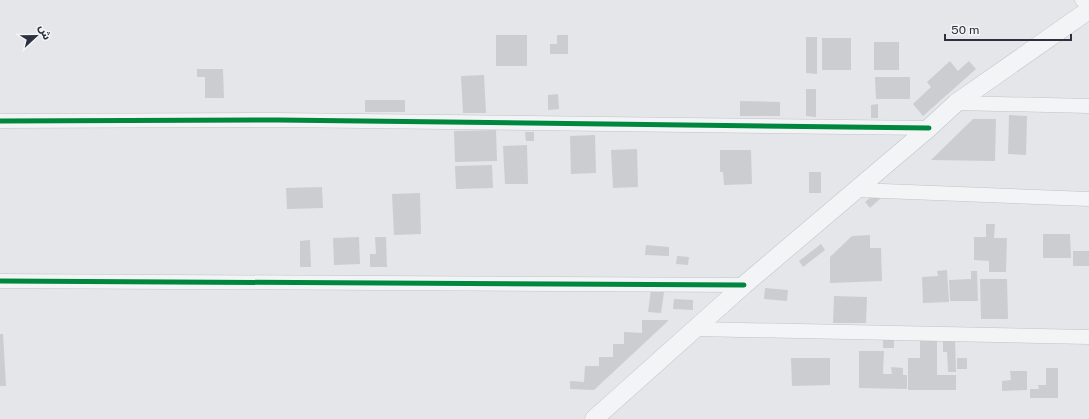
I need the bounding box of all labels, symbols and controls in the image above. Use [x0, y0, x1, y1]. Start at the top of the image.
north arrow [16, 16, 56, 56]
scale bar [945, 16, 1071, 42]
text: ش [36, 23, 54, 42]
text: 50 m [951, 23, 979, 37]

